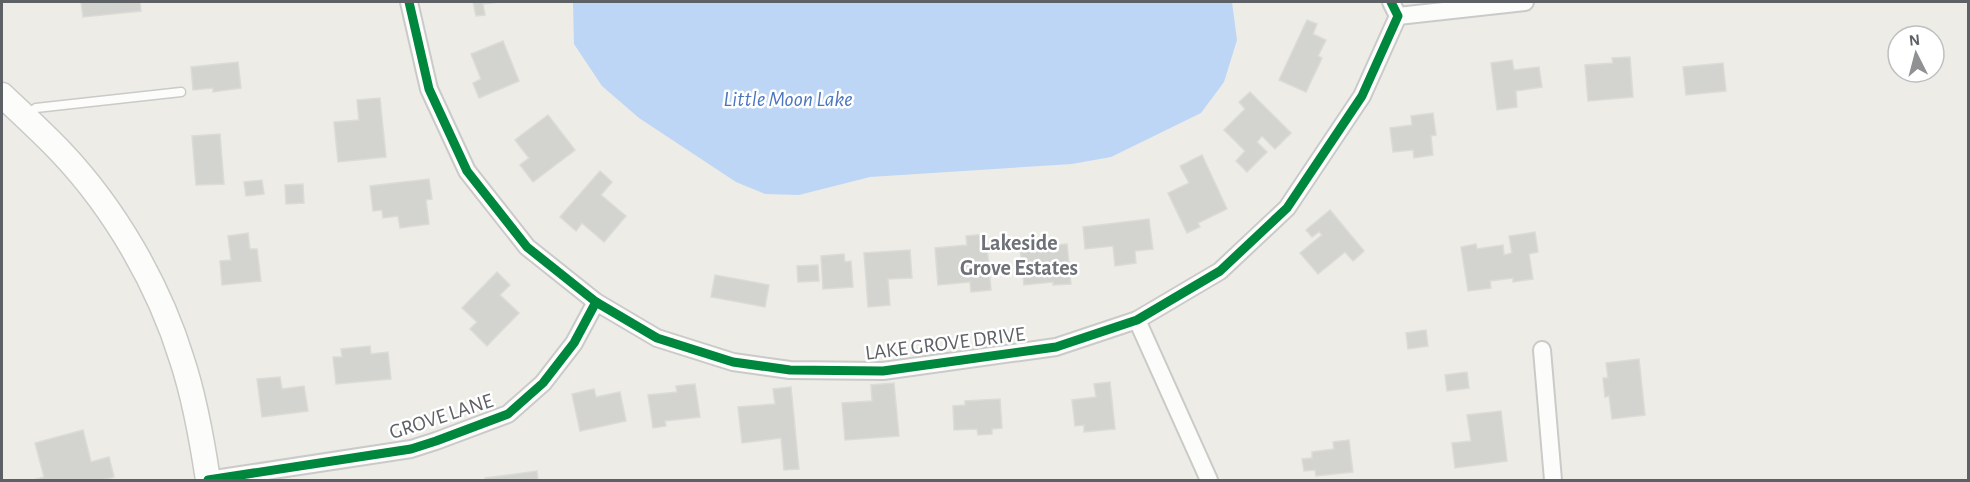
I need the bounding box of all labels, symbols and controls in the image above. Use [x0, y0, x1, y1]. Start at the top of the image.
north arrow [1886, 24, 1946, 84]
text: N [1908, 32, 1921, 49]
water label: Little Moon Lake [723, 88, 853, 110]
district label: Lakeside Grove Estates [960, 232, 1078, 279]
street label: LAKE GROVE DRIVE [864, 323, 1026, 364]
street label: GROVE LANE [387, 390, 496, 443]

